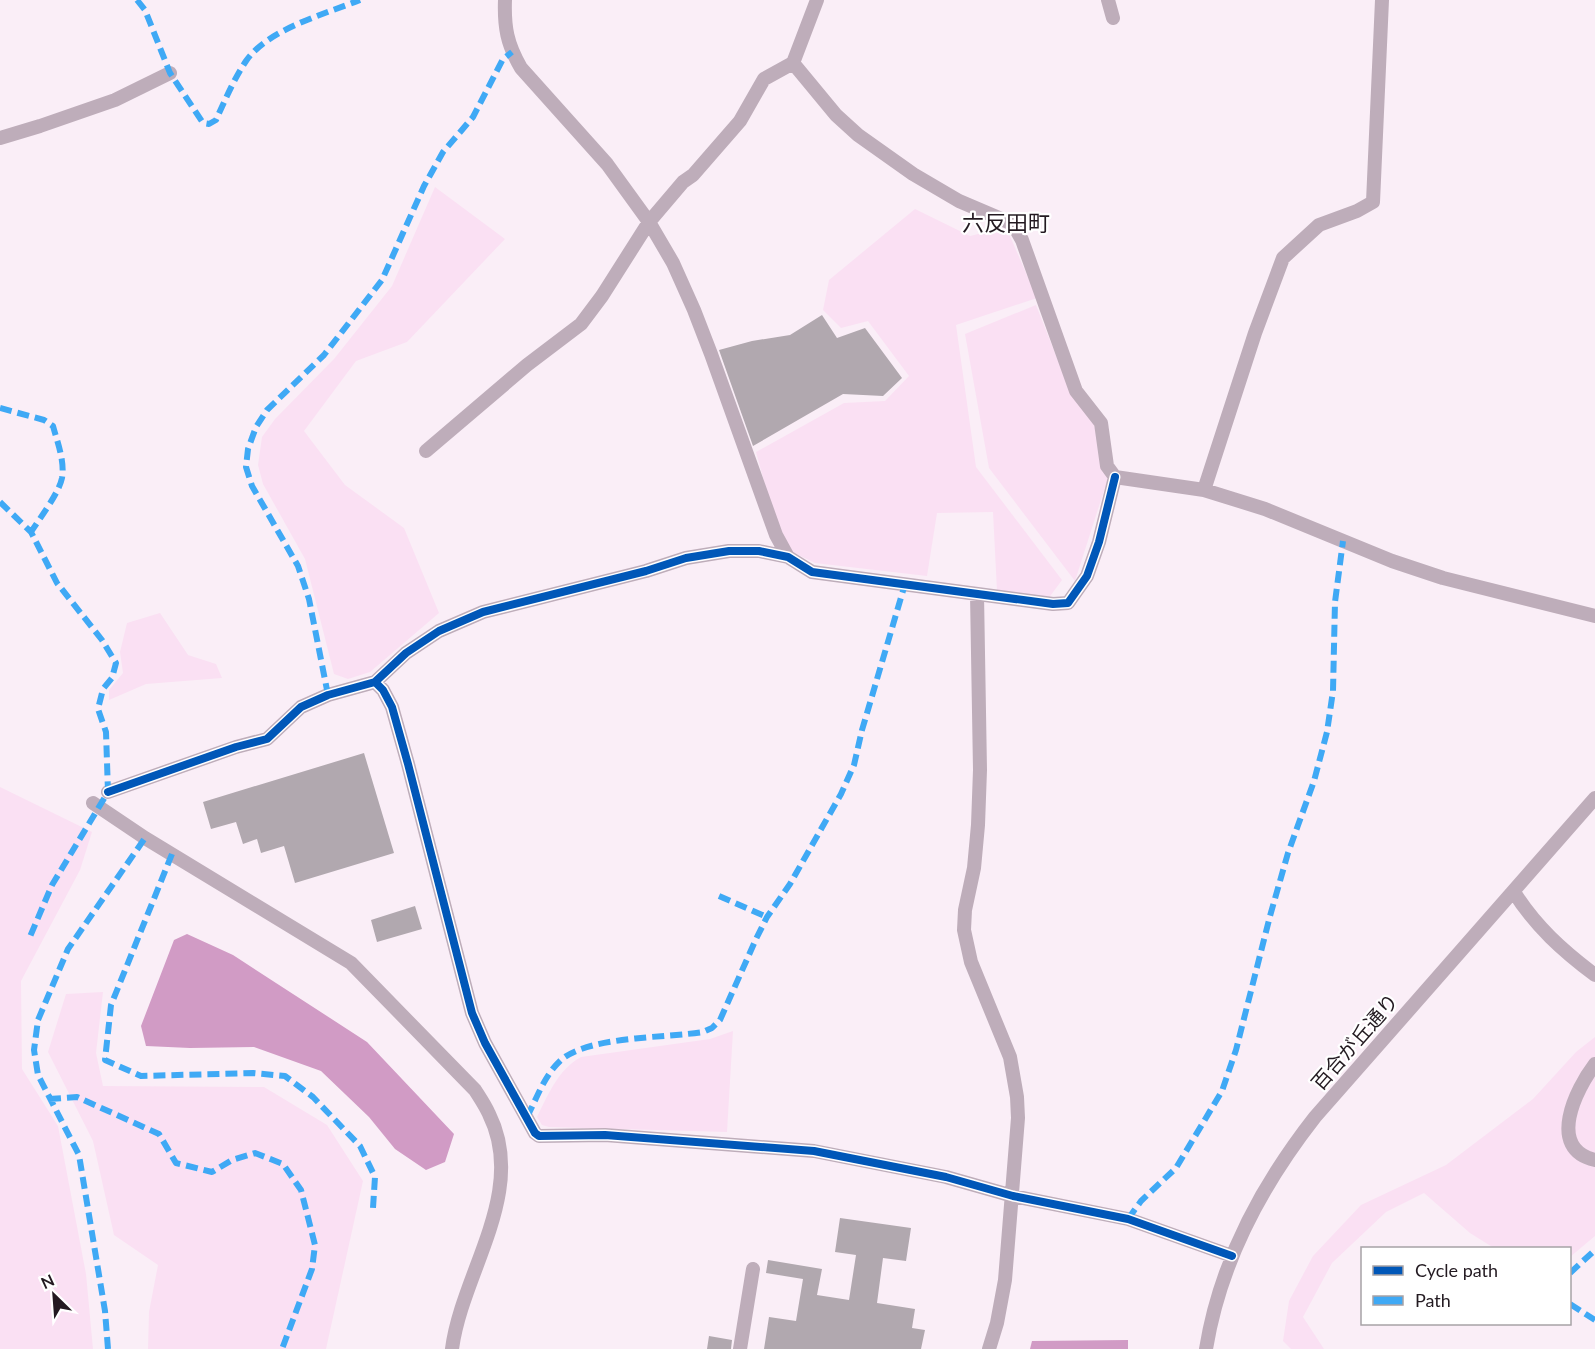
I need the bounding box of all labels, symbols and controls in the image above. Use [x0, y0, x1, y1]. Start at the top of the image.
district label: 六反田町 [962, 209, 1050, 236]
street label: 百合が丘通り [1306, 988, 1403, 1094]
legend [1361, 1247, 1571, 1325]
text: Cycle path [1415, 1259, 1498, 1281]
north arrow [24, 1265, 84, 1325]
text: N [38, 1270, 57, 1292]
text: Path [1415, 1289, 1451, 1311]

